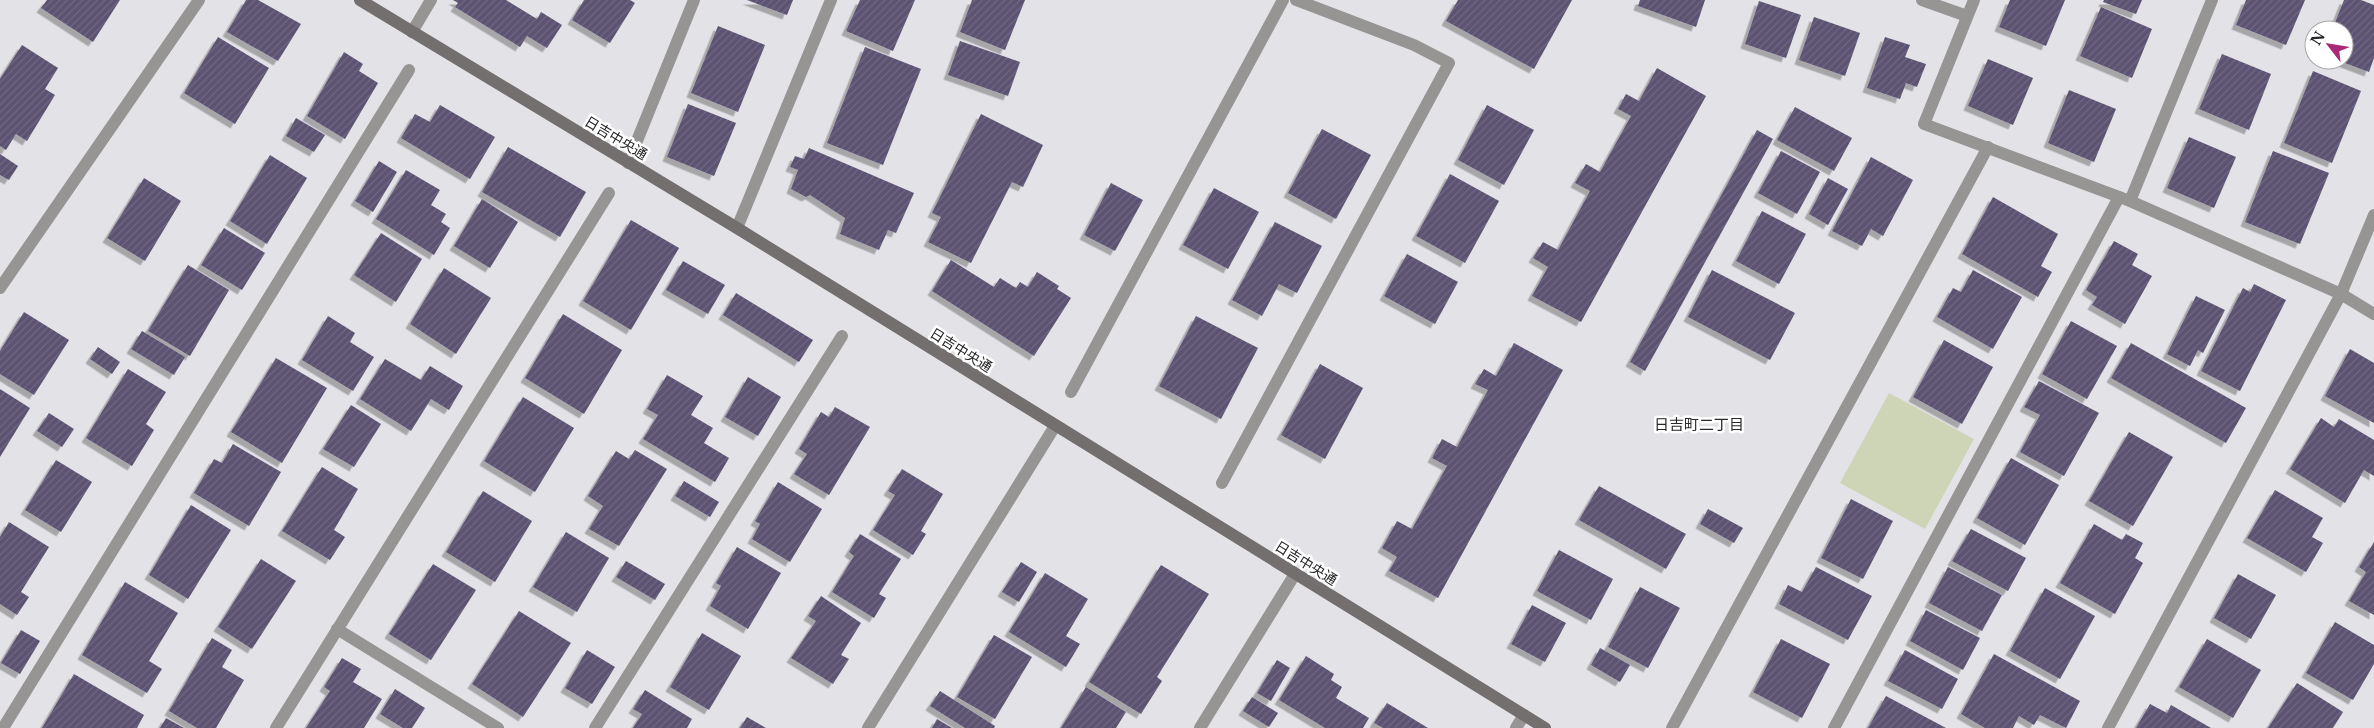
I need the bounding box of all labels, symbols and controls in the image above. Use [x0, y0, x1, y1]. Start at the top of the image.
north arrow [2304, 20, 2354, 70]
text: N [2307, 28, 2329, 49]
street label: 日吉中央通 [581, 112, 651, 164]
street label: 日吉中央通 [927, 324, 995, 376]
district label: 日吉町二丁目 [1654, 415, 1744, 434]
street label: 日吉中央通 [1272, 537, 1340, 589]

